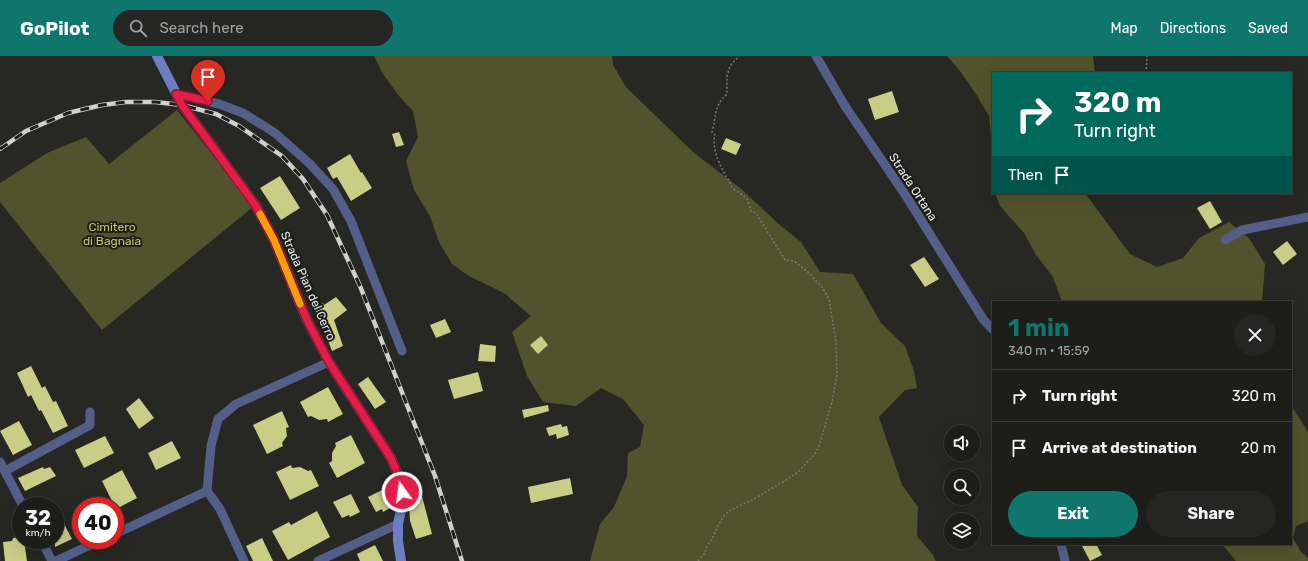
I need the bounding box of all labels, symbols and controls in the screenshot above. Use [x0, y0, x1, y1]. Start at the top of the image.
search box [113, 10, 393, 46]
text: GoPilot [20, 17, 89, 40]
icon: search [127, 17, 149, 39]
text: Search here [159, 19, 244, 37]
text: Map [1111, 20, 1138, 37]
text: Directions [1160, 20, 1226, 37]
text: Saved [1248, 20, 1288, 37]
pin [191, 60, 225, 101]
icon: arrive [197, 66, 219, 88]
text: 320 m [1074, 86, 1161, 119]
icon: right [1008, 88, 1060, 140]
text: Turn right [1074, 120, 1156, 142]
street label: Strada Ortana [886, 151, 940, 223]
icon: arrive [1051, 164, 1073, 186]
text: Then [1008, 166, 1043, 184]
park label: Cimitero di Bagnaia [83, 220, 141, 248]
street label: Strada Pian del Cerro [278, 229, 338, 343]
text: 1 min [1008, 314, 1069, 342]
button: close [1234, 314, 1276, 356]
text: 340 m · 15:59 [1008, 343, 1090, 358]
icon: right [1008, 385, 1030, 407]
text: Turn right [1042, 387, 1117, 405]
text: 320 m [1232, 387, 1276, 405]
map controls [944, 425, 980, 549]
button: sound [944, 425, 980, 461]
icon: arrive [1008, 437, 1030, 459]
text: Arrive at destination [1042, 439, 1197, 457]
text: 20 m [1241, 439, 1276, 457]
button: search [944, 469, 980, 505]
position arrow [381, 471, 423, 513]
button: Exit [1008, 491, 1138, 537]
button: Share [1146, 491, 1276, 537]
speed limit sign: 40 [72, 497, 124, 549]
text: 32 [25, 506, 51, 530]
button: layers [944, 513, 980, 549]
text: km/h [26, 527, 50, 539]

